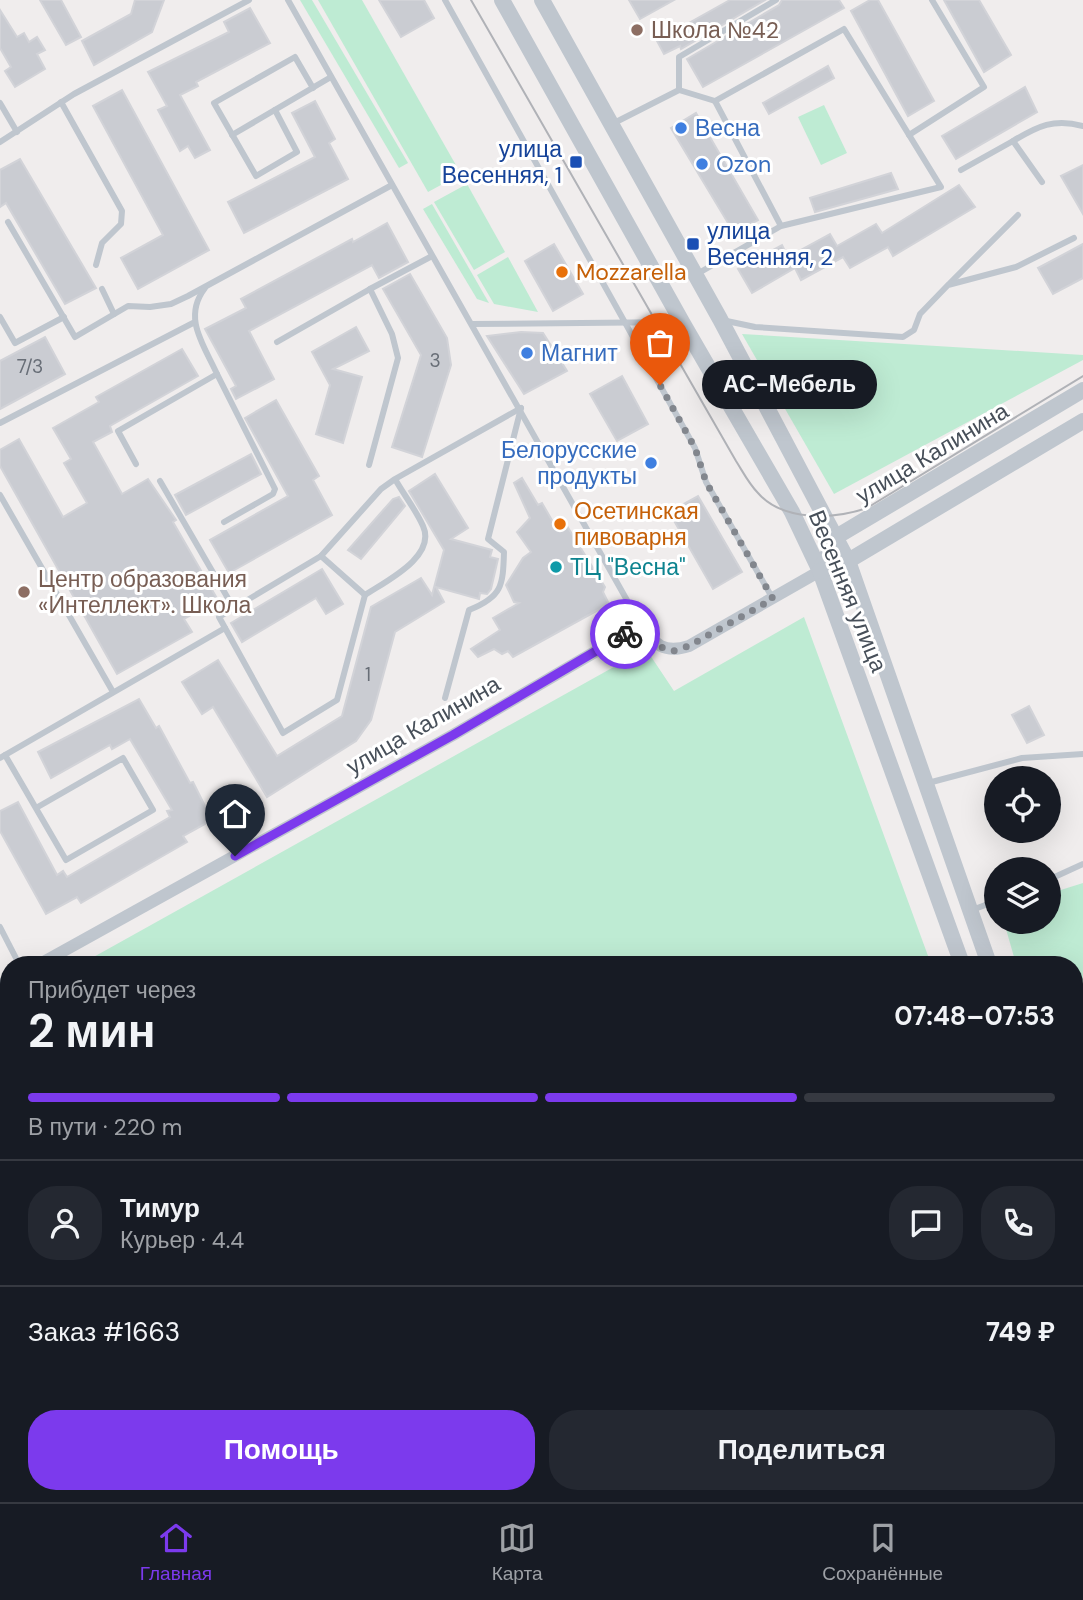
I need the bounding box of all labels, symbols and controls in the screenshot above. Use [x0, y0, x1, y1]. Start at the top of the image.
place label: Школа №42 [651, 15, 779, 45]
marker: Школа №42 [629, 22, 645, 38]
place label: Весна [695, 113, 760, 143]
marker: Весна [673, 120, 689, 136]
place label: улица Весенняя, 1 [442, 134, 562, 190]
place label: Ozon [716, 149, 771, 179]
marker: улица Весенняя, 1 [568, 154, 584, 170]
marker: Ozon [694, 156, 710, 172]
place label: улица Весенняя, 2 [707, 216, 833, 272]
marker: улица Весенняя, 2 [685, 236, 701, 252]
place label: Mozzarella [576, 257, 686, 287]
marker: Mozzarella [554, 264, 570, 280]
pin [630, 313, 690, 385]
icon: bag [641, 324, 679, 362]
place label: Магнит [541, 338, 618, 368]
marker: Магнит [519, 345, 535, 361]
house number: 3 [429, 348, 441, 373]
house number: 7/3 [17, 354, 43, 379]
callout: АС-Мебель [702, 360, 877, 410]
text: АС-Мебель [723, 369, 856, 399]
street label: улица Калинина [850, 396, 1014, 510]
place label: Белорусские продукты [501, 435, 637, 491]
marker: Белорусские продукты [643, 455, 659, 471]
place label: Осетинская пивоварня [574, 496, 699, 552]
street label: Весенняя улица [802, 506, 894, 677]
marker: Осетинская пивоварня [552, 516, 568, 532]
place label: ТЦ "Весна" [570, 552, 686, 582]
marker: ТЦ "Весна" [548, 559, 564, 575]
place label: Центр образования «Интеллект». Школа [38, 564, 252, 620]
marker: Центр образования «Интеллект». Школа [16, 584, 32, 600]
courier [590, 599, 660, 669]
icon: bike [606, 615, 644, 653]
house number: 1 [365, 662, 371, 687]
street label: улица Калинина [341, 669, 506, 781]
map controls [984, 766, 1061, 934]
button: locate [984, 766, 1061, 843]
pin [205, 784, 265, 856]
icon: home [216, 795, 254, 833]
button: layers [984, 857, 1061, 934]
text: Прибудет через [28, 975, 196, 1005]
text: 07:48–07:53 [894, 999, 1055, 1033]
text: 2 мин [28, 1001, 155, 1061]
text: В пути · 220 m [28, 1112, 182, 1142]
button: person [28, 1186, 102, 1260]
button: chat [889, 1186, 963, 1260]
button: phone [981, 1186, 1055, 1260]
text: Тимур [120, 1191, 200, 1225]
text: Курьер · 4.4 [120, 1225, 244, 1255]
text: Заказ #1663 [28, 1315, 180, 1349]
text: 749 ₽ [986, 1315, 1055, 1349]
button: Помощь [28, 1410, 535, 1490]
button: Поделиться [549, 1410, 1055, 1490]
tab: Главная [140, 1519, 212, 1586]
tab: Карта [492, 1519, 543, 1586]
tab: Сохранённые [822, 1519, 943, 1586]

